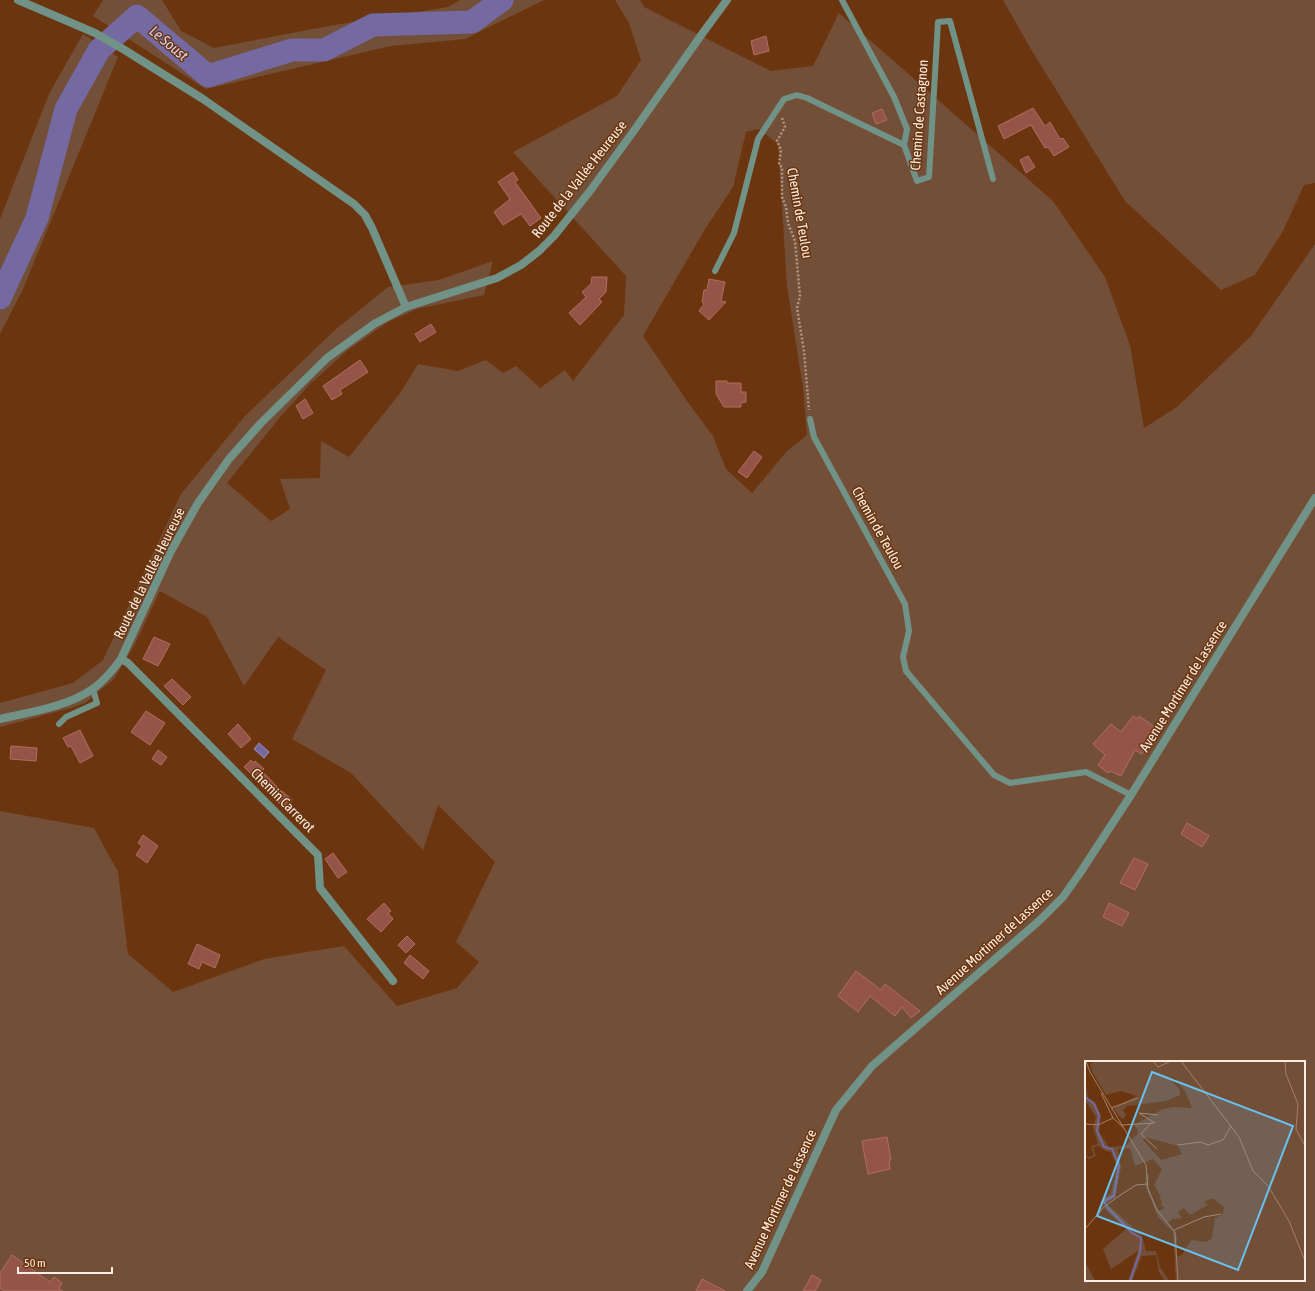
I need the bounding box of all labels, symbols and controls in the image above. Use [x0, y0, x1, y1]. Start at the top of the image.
water label: Le Soust [146, 22, 192, 64]
street label: Chemin de Castagnon [907, 59, 931, 171]
street label: Route de la Vallée Heureuse [528, 117, 630, 241]
street label: Chemin de Teulou [784, 166, 816, 260]
street label: Chemin de Teulou [849, 484, 907, 572]
street label: Route de la Vallée Heureuse [110, 505, 188, 641]
street label: Avenue Mortimer de Lassence [1136, 617, 1230, 755]
street label: Chemin Carrerot [248, 765, 318, 835]
street label: Avenue Mortimer de Lassence [932, 884, 1056, 998]
inset map [1085, 1061, 1305, 1281]
street label: Avenue Mortimer de Lassence [741, 1127, 819, 1271]
scale bar [18, 1249, 112, 1275]
text: 50 m [24, 1256, 46, 1270]

